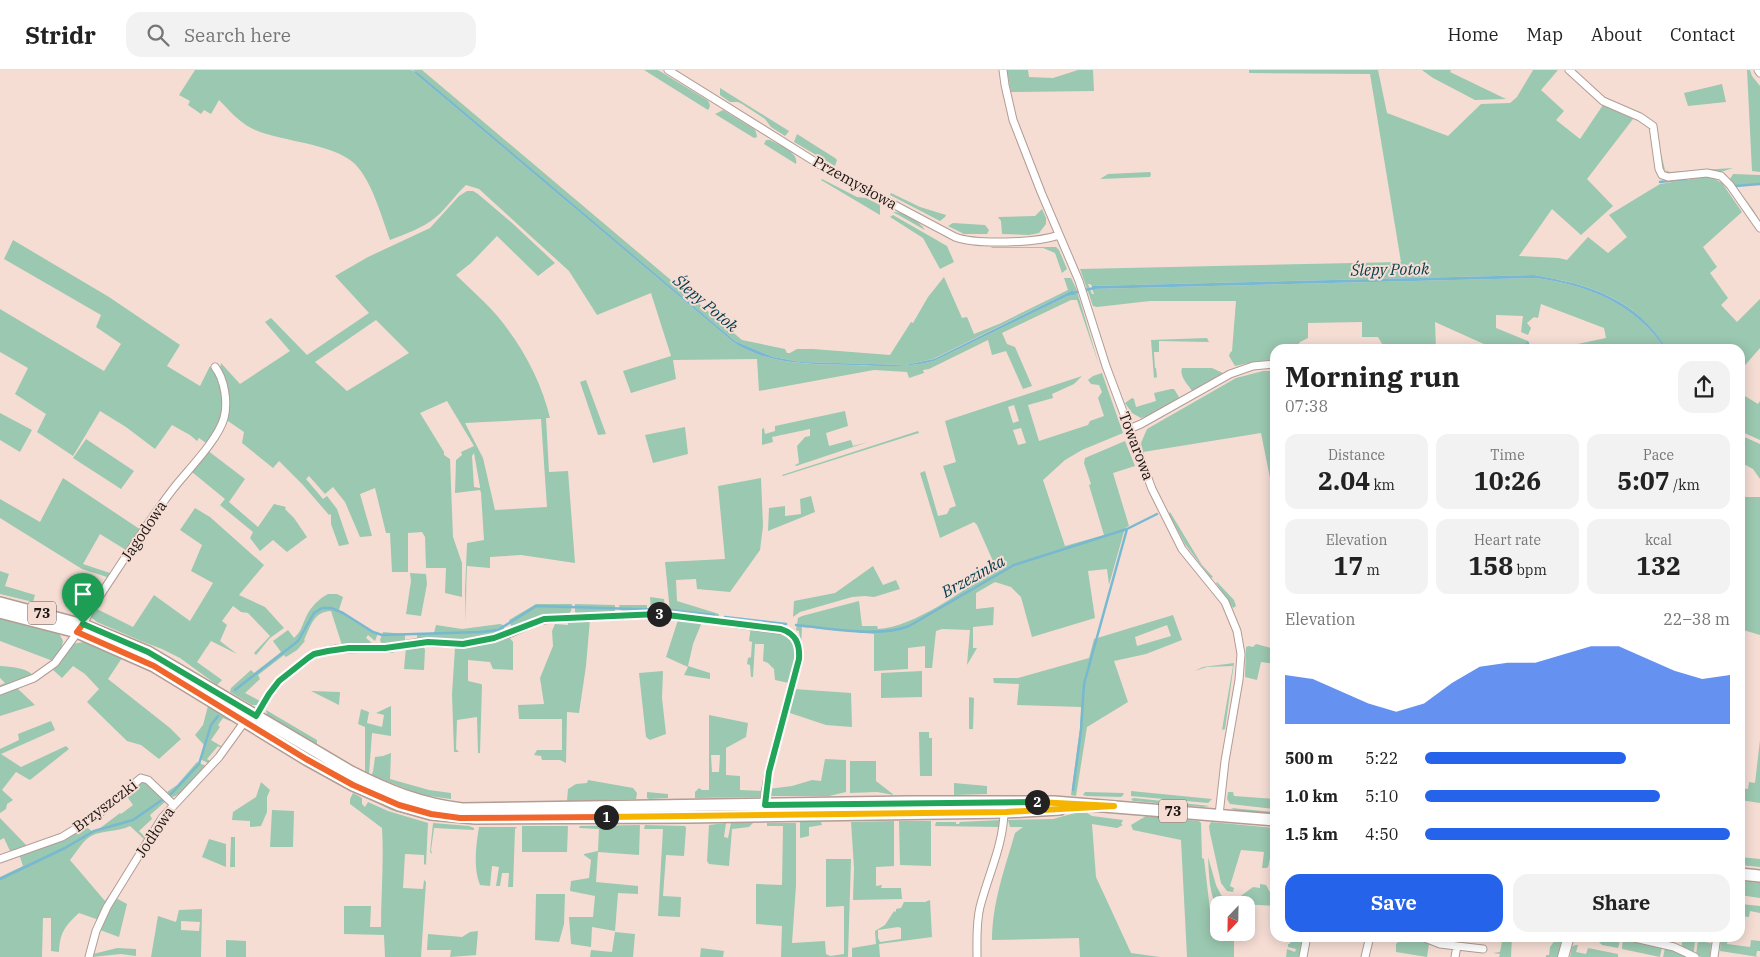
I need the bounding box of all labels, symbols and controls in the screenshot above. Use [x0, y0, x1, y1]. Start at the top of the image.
search box [126, 12, 476, 57]
text: Stridr [25, 19, 96, 51]
icon: search [144, 21, 172, 49]
text: Search here [184, 23, 291, 47]
text: Home [1447, 23, 1499, 46]
text: Map [1527, 23, 1563, 46]
text: About [1591, 23, 1642, 46]
text: Contact [1670, 23, 1735, 46]
street label: Przemysłowa [810, 152, 901, 214]
water label: Ślepy Potok [1349, 257, 1430, 280]
water label: Ślepy Potok [669, 269, 744, 336]
text: Morning run [1285, 358, 1460, 395]
button: share [1678, 361, 1730, 413]
text: 07:38 [1285, 396, 1328, 416]
street label: Towarowa [1115, 409, 1158, 483]
text: Distance [1328, 446, 1385, 464]
text: Time [1490, 446, 1525, 464]
text: Pace [1643, 446, 1674, 464]
text: 2.04 [1318, 464, 1370, 497]
text: 10:26 [1474, 464, 1541, 497]
text: 5:07 [1617, 464, 1670, 497]
text: km [1370, 476, 1395, 494]
text: /km [1670, 476, 1700, 494]
street label: Jagodowa [116, 497, 171, 565]
text: Elevation [1326, 531, 1387, 549]
text: Heart rate [1474, 531, 1541, 549]
text: kcal [1645, 531, 1672, 549]
text: 17 [1333, 549, 1363, 582]
text: 158 [1468, 549, 1513, 582]
text: 132 [1636, 549, 1681, 582]
water label: Brzezinka [937, 550, 1008, 602]
text: m [1363, 561, 1380, 579]
text: bpm [1513, 561, 1547, 579]
pin [62, 573, 104, 624]
icon: arrive [69, 580, 97, 608]
road number: 73 [28, 602, 56, 624]
pin: 3 [646, 602, 672, 626]
text: 3 [655, 605, 664, 623]
text: Elevation [1285, 609, 1355, 629]
text: 22–38 m [1663, 609, 1730, 629]
text: 500 m [1285, 748, 1333, 768]
text: 5:22 [1365, 748, 1398, 768]
street label: Brzyszczki [69, 775, 141, 836]
text: 1.0 km [1285, 786, 1338, 806]
text: 5:10 [1365, 786, 1398, 806]
pin: 2 [1024, 790, 1050, 814]
text: 2 [1033, 793, 1042, 811]
road number: 73 [1159, 799, 1187, 822]
street label: Jodłowa [131, 803, 178, 861]
pin: 1 [594, 804, 618, 830]
text: 1 [602, 808, 611, 826]
text: 1.5 km [1285, 824, 1338, 844]
text: 4:50 [1365, 824, 1398, 844]
button: Save [1285, 874, 1503, 932]
button: Share [1513, 874, 1730, 932]
north arrow [1210, 896, 1255, 941]
map controls [1210, 896, 1255, 941]

